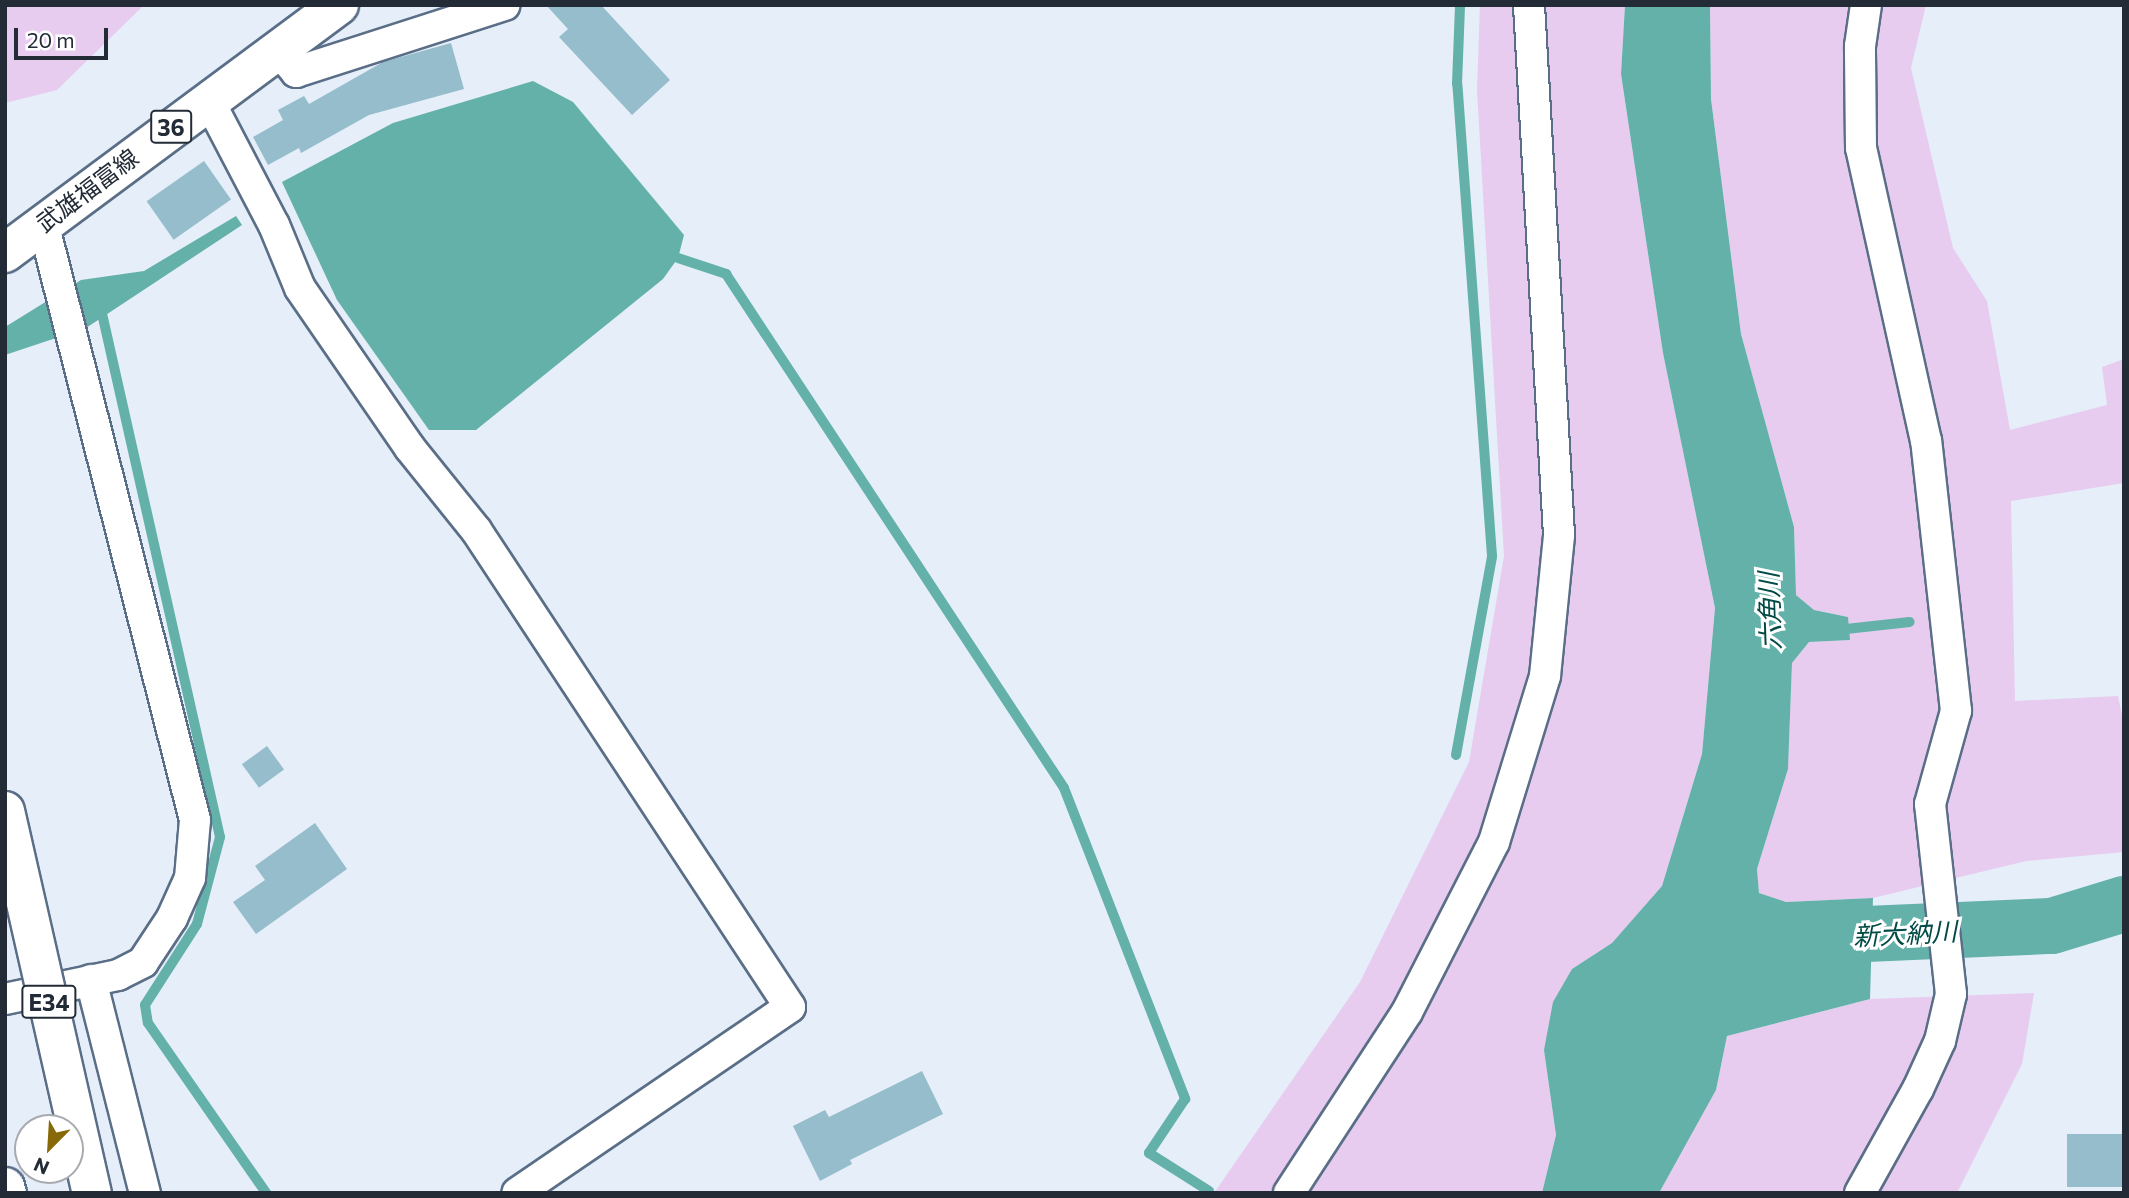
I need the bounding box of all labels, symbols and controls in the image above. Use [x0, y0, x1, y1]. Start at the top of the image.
scale bar [18, 14, 112, 58]
text: 20 m [27, 27, 75, 52]
road number: 36 [150, 108, 192, 146]
street label: 武雄福富線 [30, 142, 144, 238]
water label: 六角川 [1752, 571, 1786, 651]
water label: 新大納川 [1852, 915, 1958, 951]
road number: E34 [21, 982, 77, 1021]
north arrow [14, 1114, 84, 1184]
text: N [30, 1153, 52, 1180]

